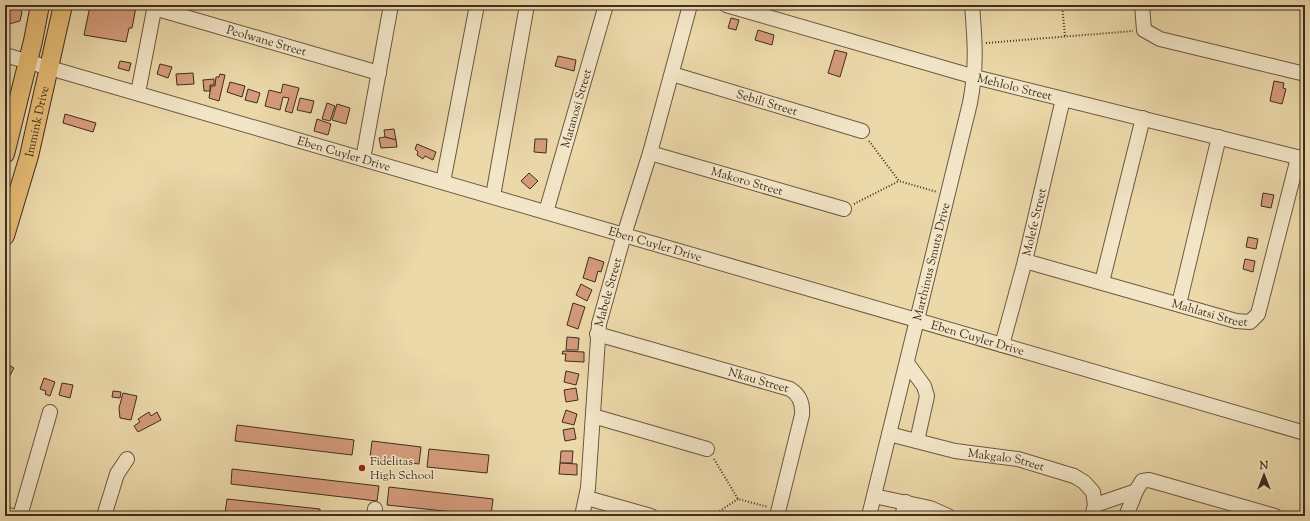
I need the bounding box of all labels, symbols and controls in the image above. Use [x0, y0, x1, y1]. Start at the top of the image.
street label: Peolwane Street [224, 21, 308, 62]
street label: Matanosi Street [557, 67, 597, 150]
street label: Mehlolo Street [975, 70, 1054, 106]
street label: Immink Drive [21, 84, 55, 159]
street label: Sebili Street [734, 86, 799, 121]
street label: Eben Cuyler Drive [295, 132, 393, 177]
street label: Makoro Street [709, 163, 785, 201]
street label: Molefe Street [1018, 187, 1052, 258]
street label: Marthinus Smuts Drive [909, 200, 955, 323]
street label: Eben Cuyler Drive [606, 223, 704, 267]
street label: Mabele Street [591, 256, 627, 329]
street label: Mahlatsi Street [1169, 295, 1248, 332]
street label: Eben Cuyler Drive [929, 317, 1027, 361]
street label: Nkau Street [726, 364, 791, 398]
street label: Makgalo Street [967, 445, 1046, 476]
place label: Fidelitas High School [370, 453, 435, 485]
north arrow [1244, 455, 1284, 495]
text: N [1259, 458, 1269, 474]
marker: Fidelitas High School [357, 463, 367, 473]

